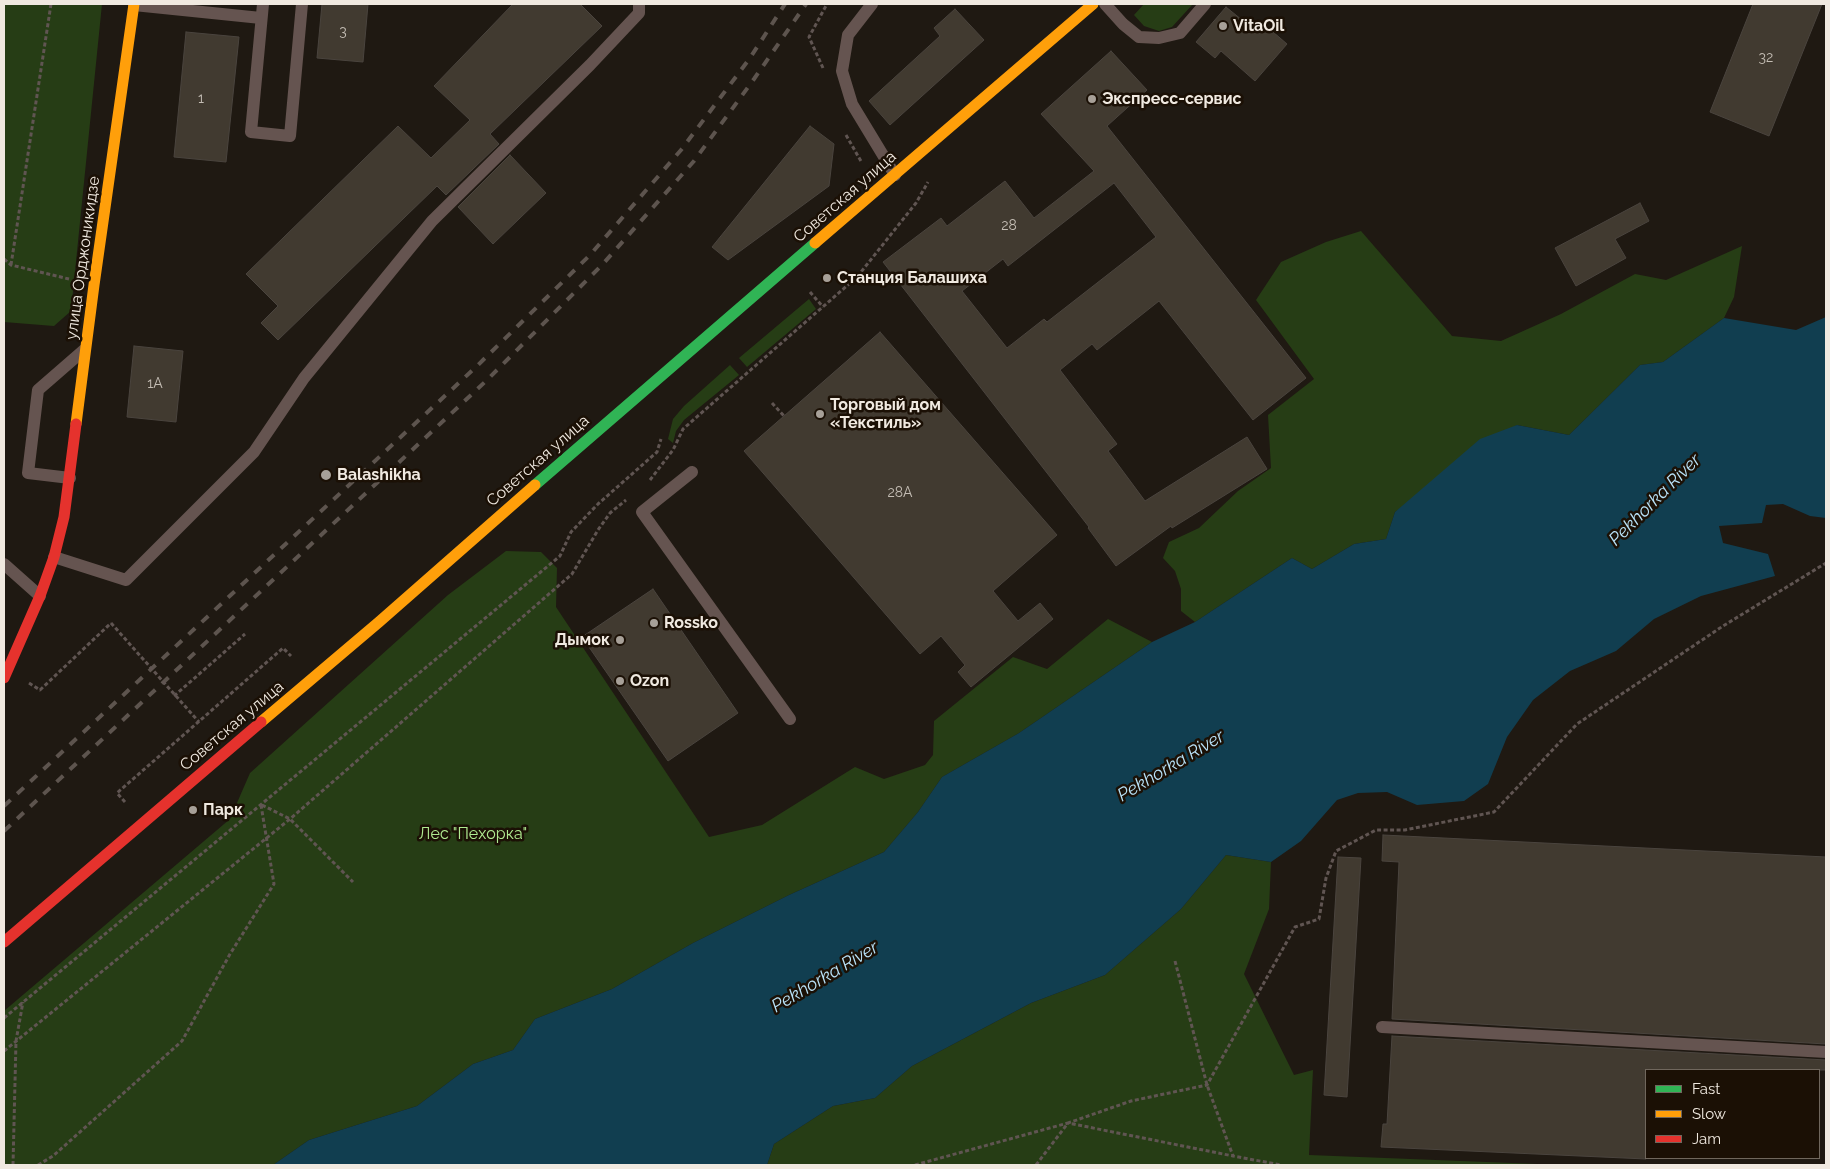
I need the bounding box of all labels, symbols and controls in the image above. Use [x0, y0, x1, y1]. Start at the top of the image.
place label: VitaOil [1233, 16, 1284, 36]
marker: VitaOil [1217, 20, 1229, 32]
house number: 3 [339, 24, 347, 40]
house number: 32 [1759, 50, 1773, 66]
place label: Экспресс-сервис [1102, 89, 1241, 109]
house number: 1 [198, 91, 204, 107]
marker: Экспресс-сервис [1086, 93, 1098, 105]
street label: Советская улица [790, 147, 900, 247]
street label: улица Орджоникидзе [62, 175, 104, 341]
house number: 28 [1001, 218, 1017, 234]
place label: Станция Балашиха [837, 268, 987, 288]
marker: Станция Балашиха [821, 272, 833, 284]
house number: 1А [147, 376, 163, 392]
place label: Торговый дом «Текстиль» [830, 395, 941, 433]
marker: Торговый дом «Текстиль» [814, 408, 826, 420]
street label: Советская улица [483, 411, 593, 511]
water label: Pekhorka River [1605, 450, 1705, 550]
place label: Balashikha [337, 465, 421, 485]
marker: Balashikha [319, 468, 333, 482]
house number: 28А [888, 485, 912, 501]
place label: Rossko [664, 613, 718, 633]
marker: Rossko [648, 617, 660, 629]
place label: Дымок [555, 630, 610, 650]
marker: Дымок [614, 634, 626, 646]
place label: Ozon [630, 671, 669, 691]
marker: Ozon [614, 675, 626, 687]
street label: Советская улица [176, 677, 288, 775]
water label: Pekhorka River [1114, 726, 1228, 806]
place label: Парк [203, 800, 243, 820]
marker: Парк [187, 804, 199, 816]
park label: Лес "Пехорка" [419, 824, 527, 844]
water label: Pekhorka River [768, 937, 882, 1017]
legend [1645, 1069, 1820, 1159]
text: Fast [1692, 1080, 1720, 1098]
text: Slow [1692, 1105, 1726, 1123]
text: Jam [1692, 1130, 1721, 1148]

